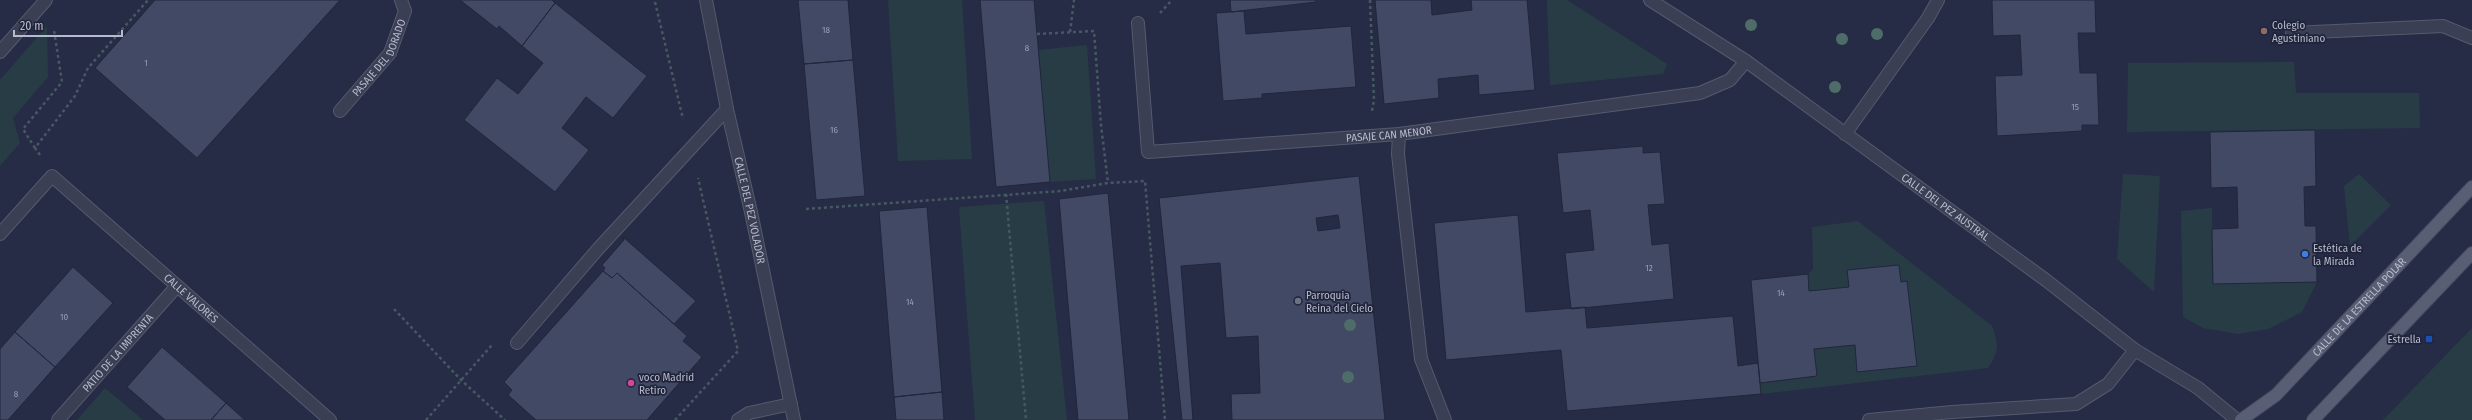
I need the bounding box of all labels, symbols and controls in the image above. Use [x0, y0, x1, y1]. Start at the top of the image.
scale bar [14, 12, 122, 38]
street label: PASAJE DEL DORADO [349, 17, 408, 99]
text: 20 m [20, 19, 44, 33]
place label: Colegio Agustiniano [2272, 19, 2325, 45]
house number: 18 [822, 25, 831, 35]
marker: Colegio Agustiniano [2259, 26, 2269, 36]
house number: 8 [1025, 43, 1030, 53]
house number: 1 [144, 58, 148, 68]
house number: 15 [2071, 102, 2079, 112]
street label: PASAJE CAN MENOR [1346, 123, 1433, 144]
house number: 16 [830, 125, 839, 135]
street label: CALLE DEL PEZ VOLADOR [732, 156, 768, 265]
street label: CALLE DEL PEZ AUSTRAL [1899, 170, 1992, 243]
place label: Estética de la Mirada [2313, 242, 2362, 268]
marker: Estética de la Mirada [2300, 249, 2310, 259]
street label: CALLE DE LA ESTRELLA POLAR [2310, 255, 2408, 359]
house number: 12 [1645, 263, 1653, 273]
street label: CALLE VALORES [161, 271, 221, 326]
house number: 14 [1777, 288, 1786, 298]
place label: Parroquia Reina del Cielo [1306, 289, 1373, 315]
marker: Parroquia Reina del Cielo [1293, 296, 1303, 306]
house number: 14 [906, 297, 915, 307]
street label: PATIO DE LA IMPRENTA [80, 311, 156, 394]
house number: 10 [60, 312, 68, 322]
place label: Estrella [2387, 333, 2421, 346]
marker: Estrella [2424, 334, 2434, 344]
place label: voco Madrid Retiro [639, 371, 694, 397]
marker: voco Madrid Retiro [626, 378, 636, 388]
house number: 8 [14, 389, 19, 399]

